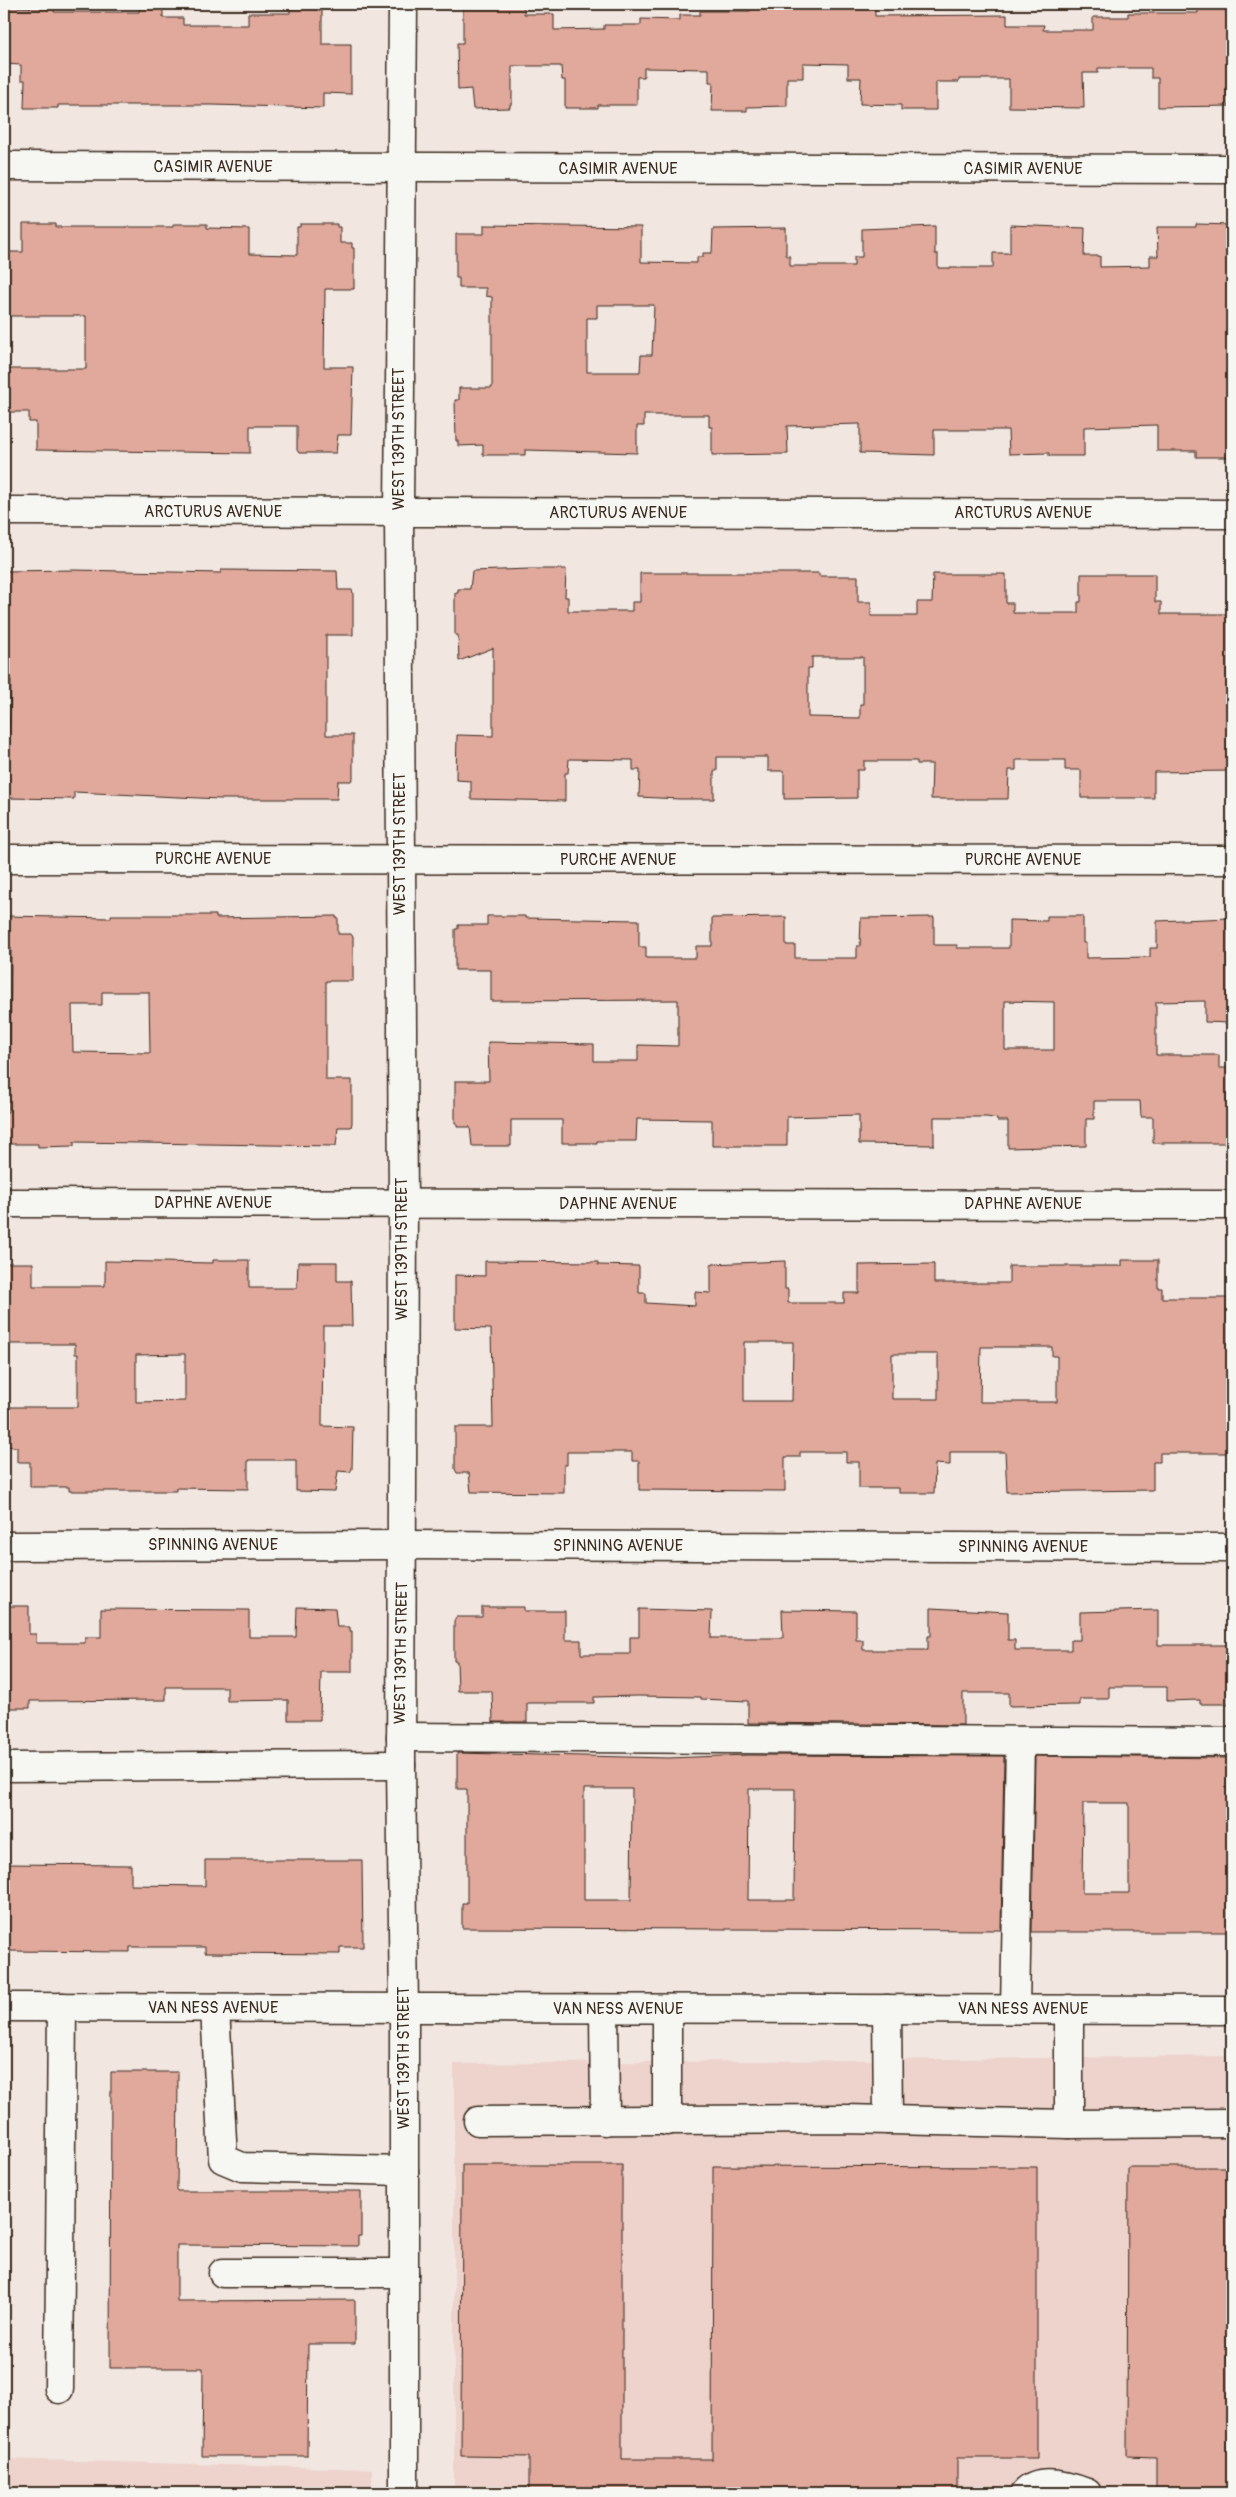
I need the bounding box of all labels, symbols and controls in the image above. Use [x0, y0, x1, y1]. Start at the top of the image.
street label: CASIMIR AVENUE [153, 157, 273, 177]
street label: CASIMIR AVENUE [558, 159, 678, 179]
street label: CASIMIR AVENUE [963, 159, 1083, 179]
street label: WEST 139TH STREET [389, 368, 409, 510]
street label: ARCTURUS AVENUE [144, 502, 282, 522]
street label: ARCTURUS AVENUE [549, 503, 687, 523]
street label: ARCTURUS AVENUE [954, 503, 1092, 523]
street label: WEST 139TH STREET [390, 773, 410, 915]
street label: PURCHE AVENUE [155, 849, 271, 869]
street label: PURCHE AVENUE [560, 850, 676, 870]
street label: PURCHE AVENUE [965, 850, 1081, 870]
street label: WEST 139TH STREET [392, 1178, 412, 1320]
street label: DAPHNE AVENUE [154, 1193, 272, 1213]
street label: DAPHNE AVENUE [559, 1194, 677, 1214]
street label: DAPHNE AVENUE [964, 1194, 1082, 1214]
street label: SPINNING AVENUE [148, 1535, 278, 1555]
street label: SPINNING AVENUE [553, 1536, 683, 1556]
street label: SPINNING AVENUE [958, 1537, 1088, 1557]
street label: WEST 139TH STREET [390, 1581, 412, 1724]
street label: WEST 139TH STREET [394, 1987, 414, 2129]
street label: VAN NESS AVENUE [148, 1998, 278, 2018]
street label: VAN NESS AVENUE [553, 1999, 683, 2019]
street label: VAN NESS AVENUE [958, 1999, 1088, 2019]

